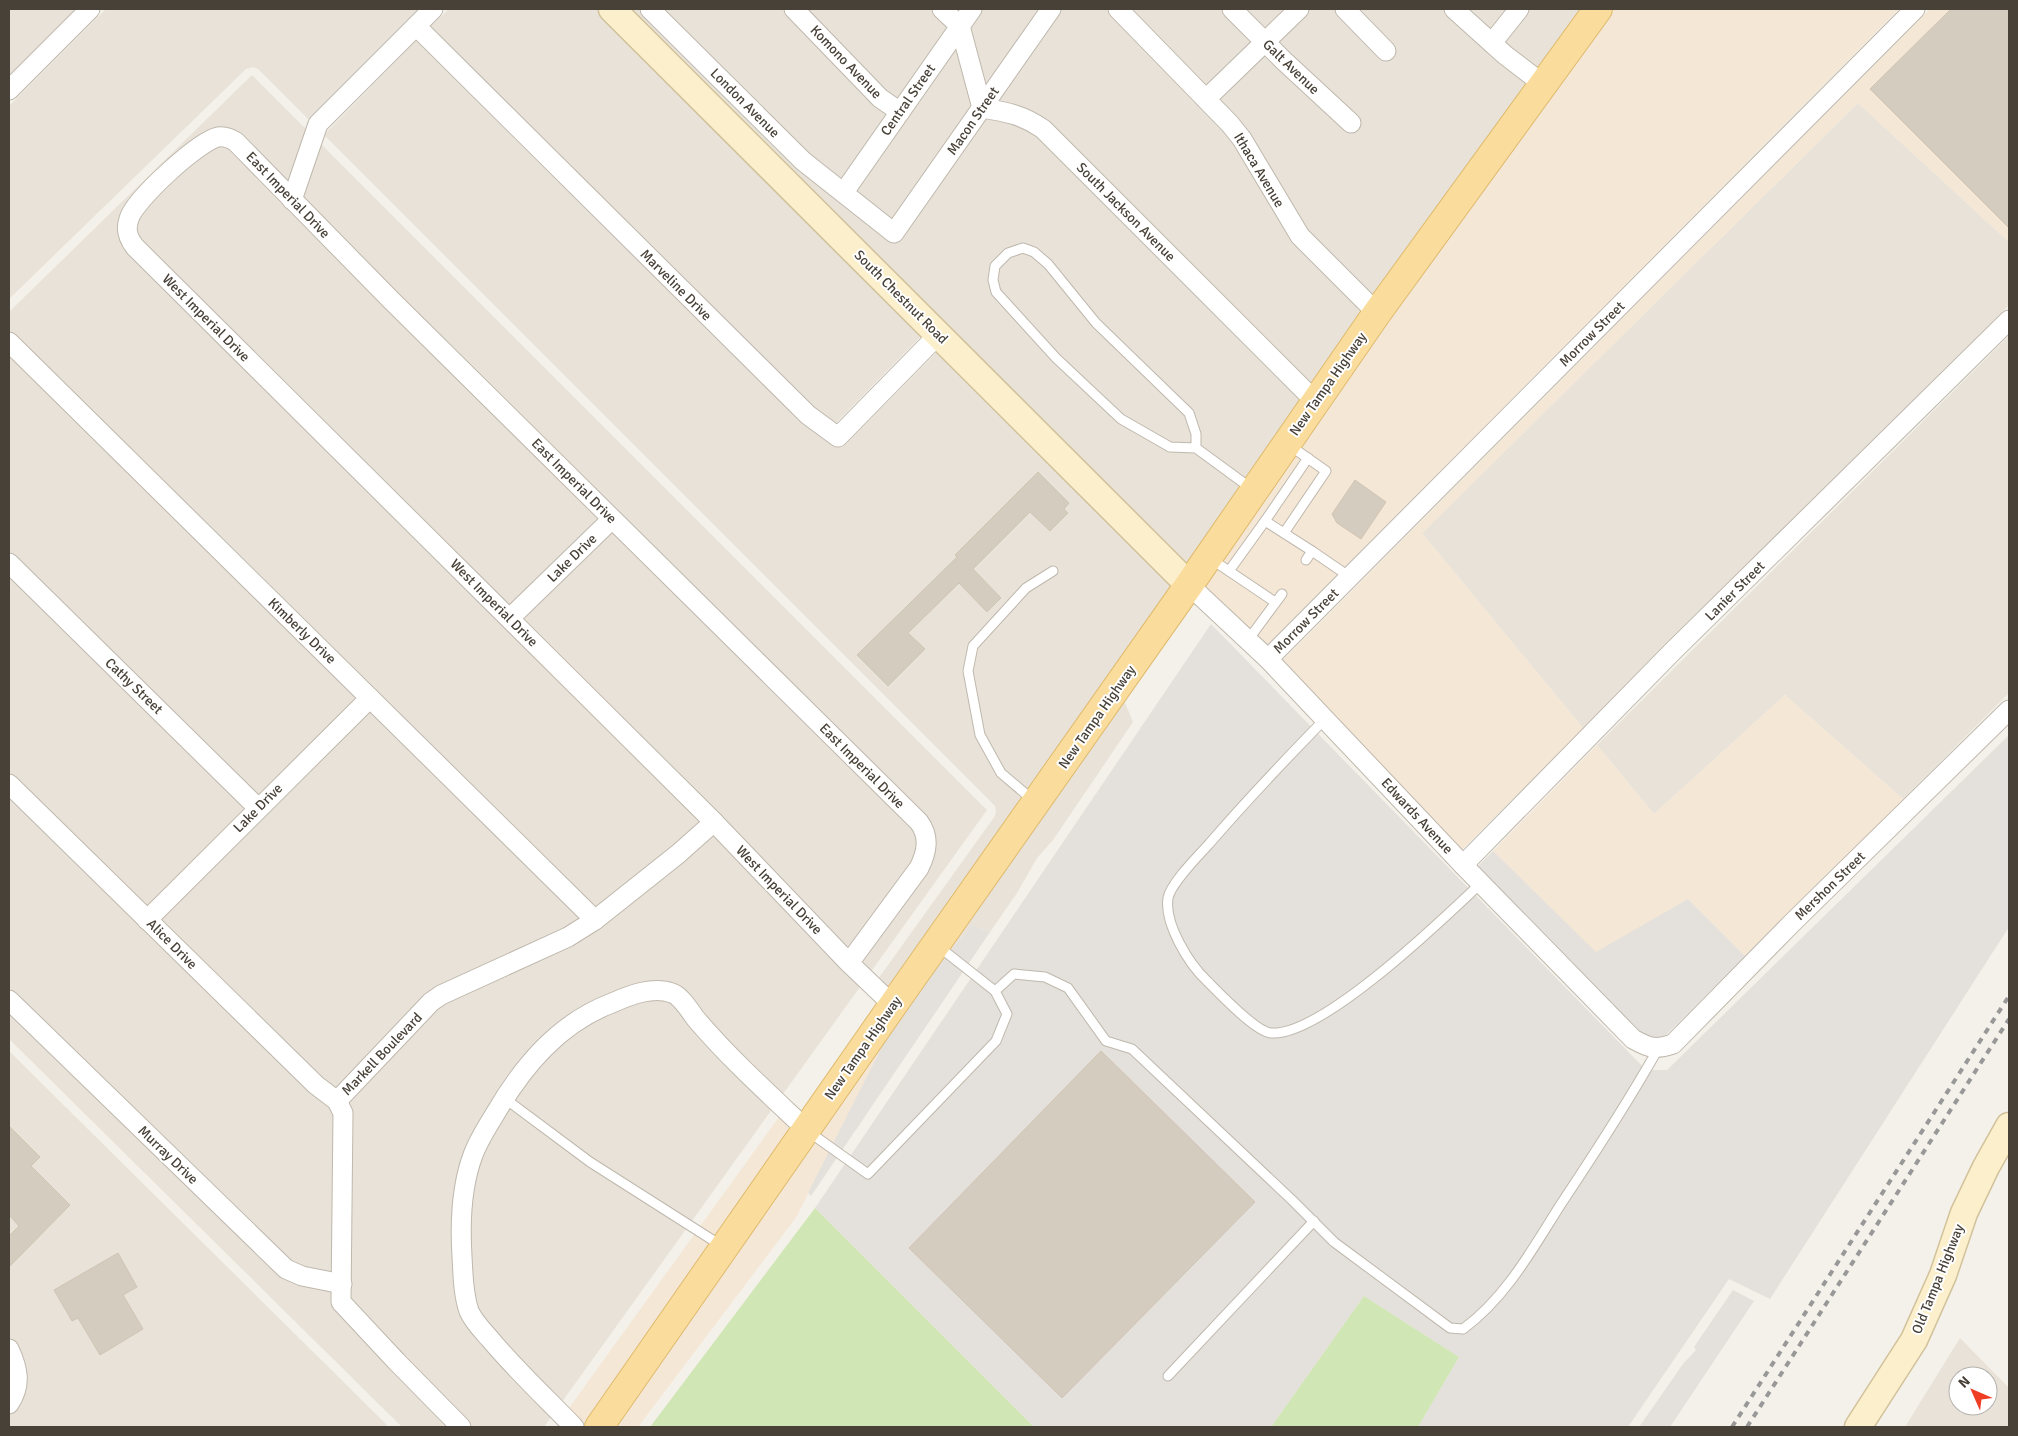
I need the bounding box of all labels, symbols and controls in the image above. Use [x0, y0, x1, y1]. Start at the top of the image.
street label: Komono Avenue [807, 22, 885, 102]
street label: Galt Avenue [1259, 36, 1323, 98]
street label: Central Street [877, 61, 939, 139]
street label: London Avenue [707, 65, 783, 141]
street label: Macon Street [943, 84, 1003, 158]
street label: Ithaca Avenue [1230, 130, 1288, 210]
street label: East Imperial Drive [242, 148, 334, 242]
street label: South Jackson Avenue [1073, 159, 1179, 265]
street label: Marveline Drive [637, 246, 715, 324]
street label: South Chestnut Road [851, 247, 951, 347]
street label: West Imperial Drive [159, 271, 253, 365]
street label: Morrow Street [1556, 298, 1628, 370]
street label: New Tampa Highway [1286, 328, 1370, 439]
street label: East Imperial Drive [528, 435, 620, 527]
street label: Lake Drive [544, 530, 600, 586]
street label: West Imperial Drive [447, 556, 541, 650]
street label: Lanier Street [1702, 558, 1768, 624]
street label: Morrow Street [1270, 585, 1342, 657]
street label: Kimberly Drive [265, 594, 339, 668]
street label: Cathy Street [102, 654, 166, 718]
street label: New Tampa Highway [1055, 661, 1139, 772]
street label: East Imperial Drive [816, 720, 908, 812]
street label: Edwards Avenue [1377, 774, 1457, 858]
street label: Lake Drive [230, 780, 286, 836]
street label: West Imperial Drive [732, 842, 826, 938]
street label: Mershon Street [1791, 848, 1869, 924]
street label: Alice Drive [143, 915, 201, 973]
street label: New Tampa Highway [821, 992, 905, 1103]
street label: Markell Boulevard [338, 1009, 426, 1099]
street label: Murray Drive [134, 1122, 202, 1188]
street label: Old Tampa Highway [1908, 1221, 1968, 1336]
north arrow [1948, 1366, 1998, 1416]
text: N [1955, 1373, 1974, 1392]

